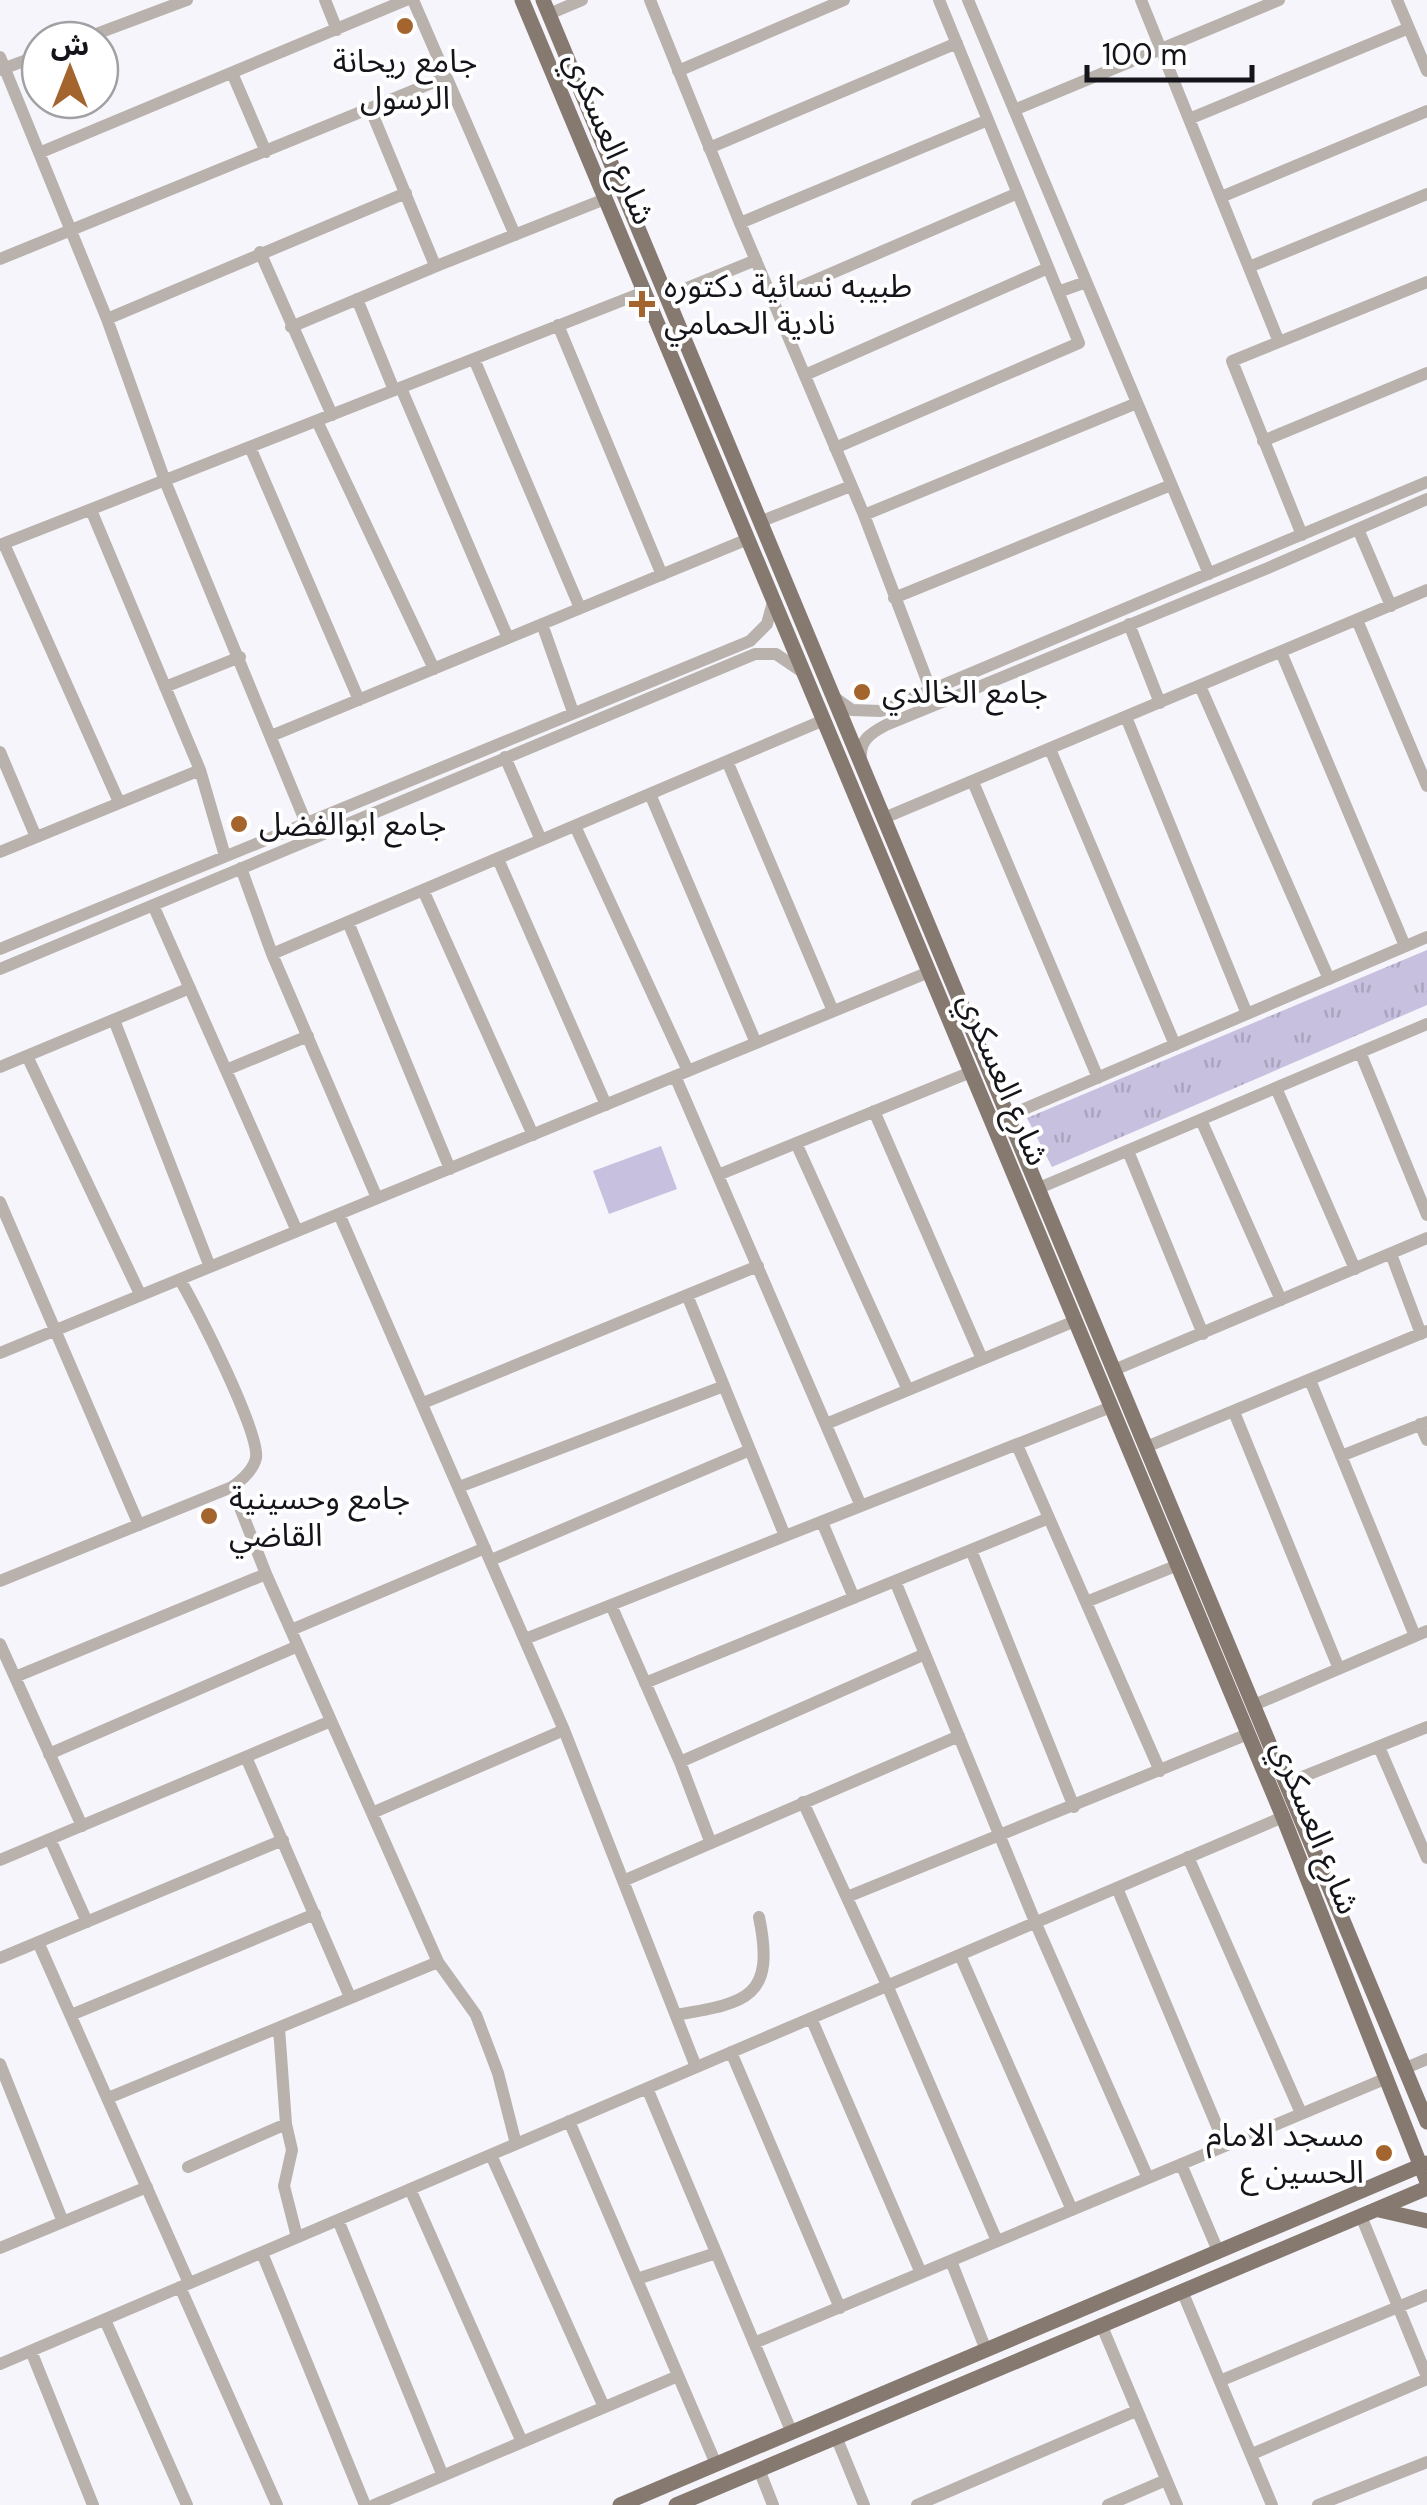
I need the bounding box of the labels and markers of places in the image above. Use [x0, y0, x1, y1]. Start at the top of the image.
marker: جامع ريحانة الرسول [394, 15, 416, 37]
place label: جامع ريحانة الرسول [333, 40, 477, 119]
place label: طبيبه نسائية دكتوره نادية الحمامي [664, 265, 912, 347]
marker: طبيبه نسائية دكتوره نادية الحمامي [629, 291, 655, 317]
place label: جامع الخالدي [882, 671, 1048, 716]
marker: جامع الخالدي [851, 681, 873, 703]
place label: جامع ابوالفضل [259, 803, 446, 848]
marker: جامع ابوالفضل [228, 813, 250, 835]
place label: جامع وحسينية القاضي [229, 1477, 410, 1559]
marker: جامع وحسينية القاضي [198, 1505, 220, 1527]
place label: مسجد الامام الحسين ع [1206, 2114, 1364, 2196]
marker: مسجد الامام الحسين ع [1373, 2142, 1395, 2164]

